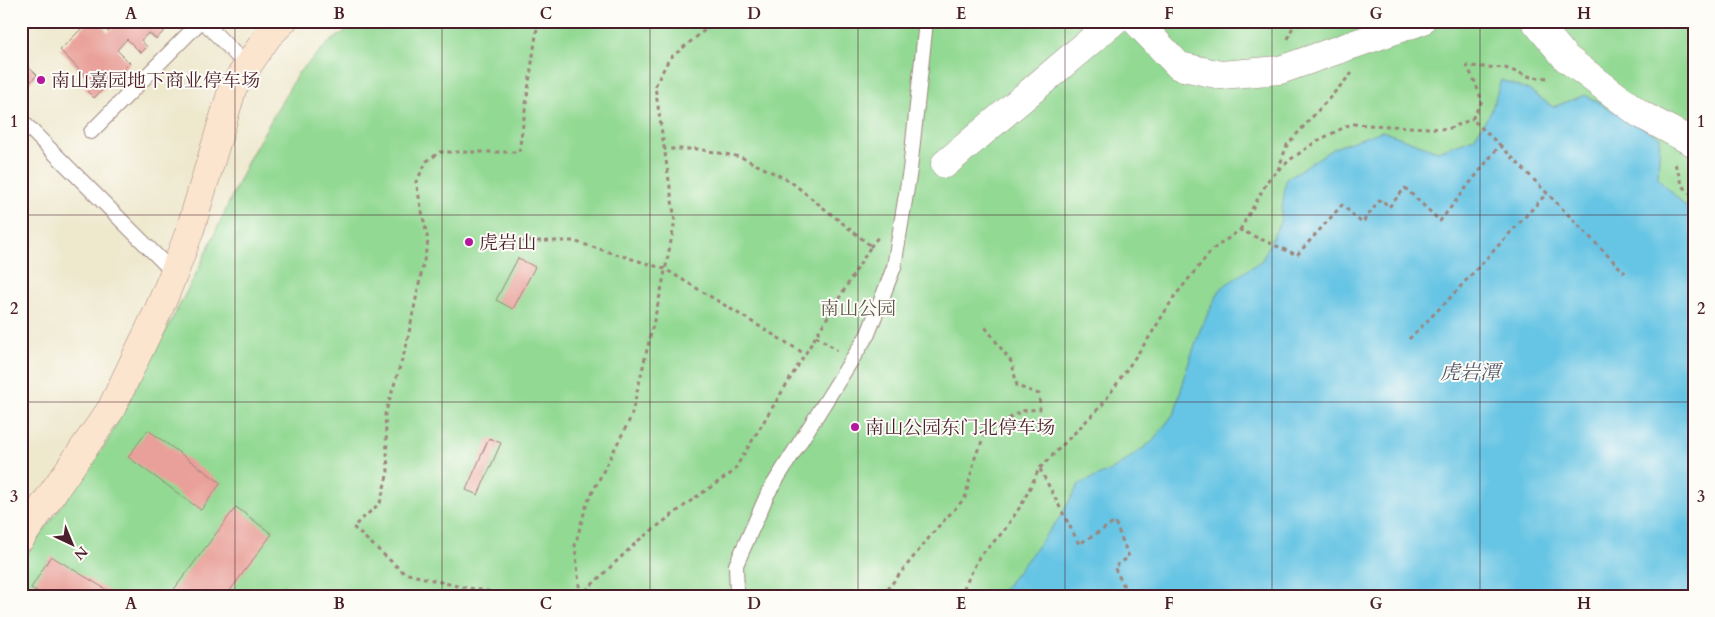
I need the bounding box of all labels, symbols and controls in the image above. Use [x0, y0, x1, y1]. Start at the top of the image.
text: A [125, 3, 137, 25]
text: B [333, 3, 345, 25]
text: C [540, 3, 552, 25]
text: D [747, 3, 761, 25]
text: E [956, 3, 966, 25]
text: F [1164, 3, 1174, 25]
text: G [1369, 3, 1383, 25]
text: H [1577, 3, 1591, 25]
place label: 南山嘉园地下商业停车场 [51, 68, 260, 94]
marker: 南山嘉园地下商业停车场 [35, 74, 47, 86]
text: 1 [10, 111, 18, 133]
text: 1 [1697, 111, 1705, 133]
place label: 虎岩山 [479, 230, 536, 256]
marker: 虎岩山 [463, 236, 475, 248]
park label: 南山公园 [820, 296, 896, 322]
text: 2 [10, 298, 18, 320]
text: 2 [1697, 298, 1705, 320]
water label: 虎岩潭 [1440, 359, 1503, 386]
place label: 南山公园东门北停车场 [865, 415, 1055, 441]
marker: 南山公园东门北停车场 [849, 421, 861, 433]
text: 3 [10, 486, 18, 508]
text: 3 [1697, 486, 1705, 508]
north arrow [48, 520, 98, 570]
text: N [70, 542, 92, 564]
text: A [125, 593, 137, 615]
text: B [333, 593, 345, 615]
text: C [540, 593, 552, 615]
text: D [747, 593, 761, 615]
text: E [956, 593, 966, 615]
text: F [1164, 593, 1174, 615]
text: G [1369, 593, 1383, 615]
text: H [1577, 593, 1591, 615]

